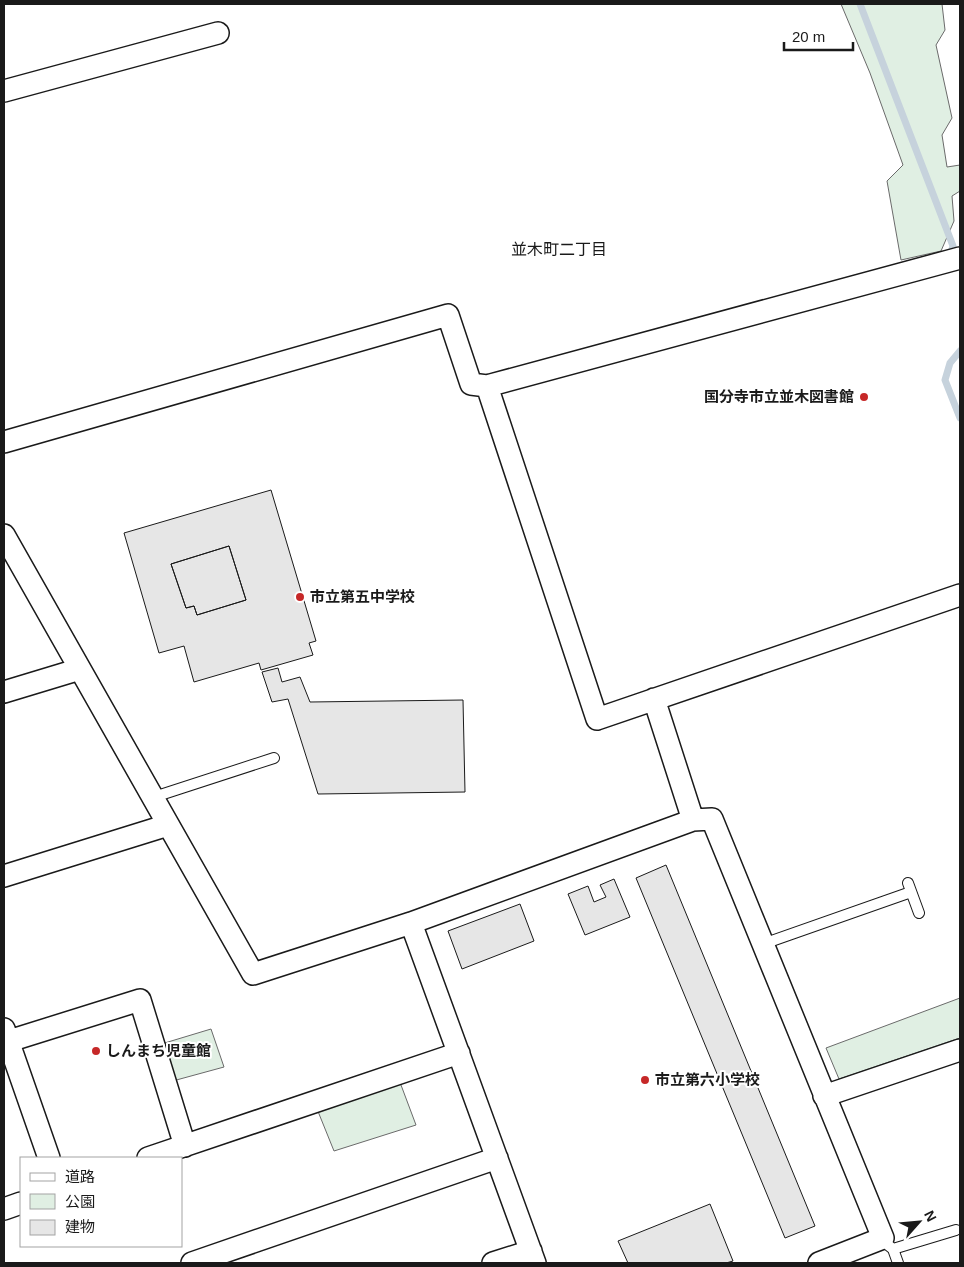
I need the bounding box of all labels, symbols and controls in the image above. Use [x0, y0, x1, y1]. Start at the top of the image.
scale bar [784, 20, 853, 52]
text: 20 m [792, 28, 825, 45]
district label: 並木町二丁目 [511, 241, 607, 258]
place label: 国分寺市立並木図書館 [704, 388, 854, 405]
marker: 国分寺市立並木図書館 [858, 391, 870, 403]
place label: 市立第五中学校 [310, 588, 415, 605]
marker: 市立第五中学校 [294, 591, 306, 603]
place label: しんまち児童館 [106, 1042, 211, 1059]
marker: しんまち児童館 [90, 1045, 102, 1057]
place label: 市立第六小学校 [655, 1071, 760, 1088]
marker: 市立第六小学校 [639, 1074, 651, 1086]
legend [20, 1157, 182, 1247]
text: 道路 [65, 1168, 95, 1185]
text: 公園 [65, 1193, 95, 1210]
north arrow [894, 1197, 944, 1247]
text: N [921, 1208, 940, 1224]
text: 建物 [65, 1218, 95, 1235]

